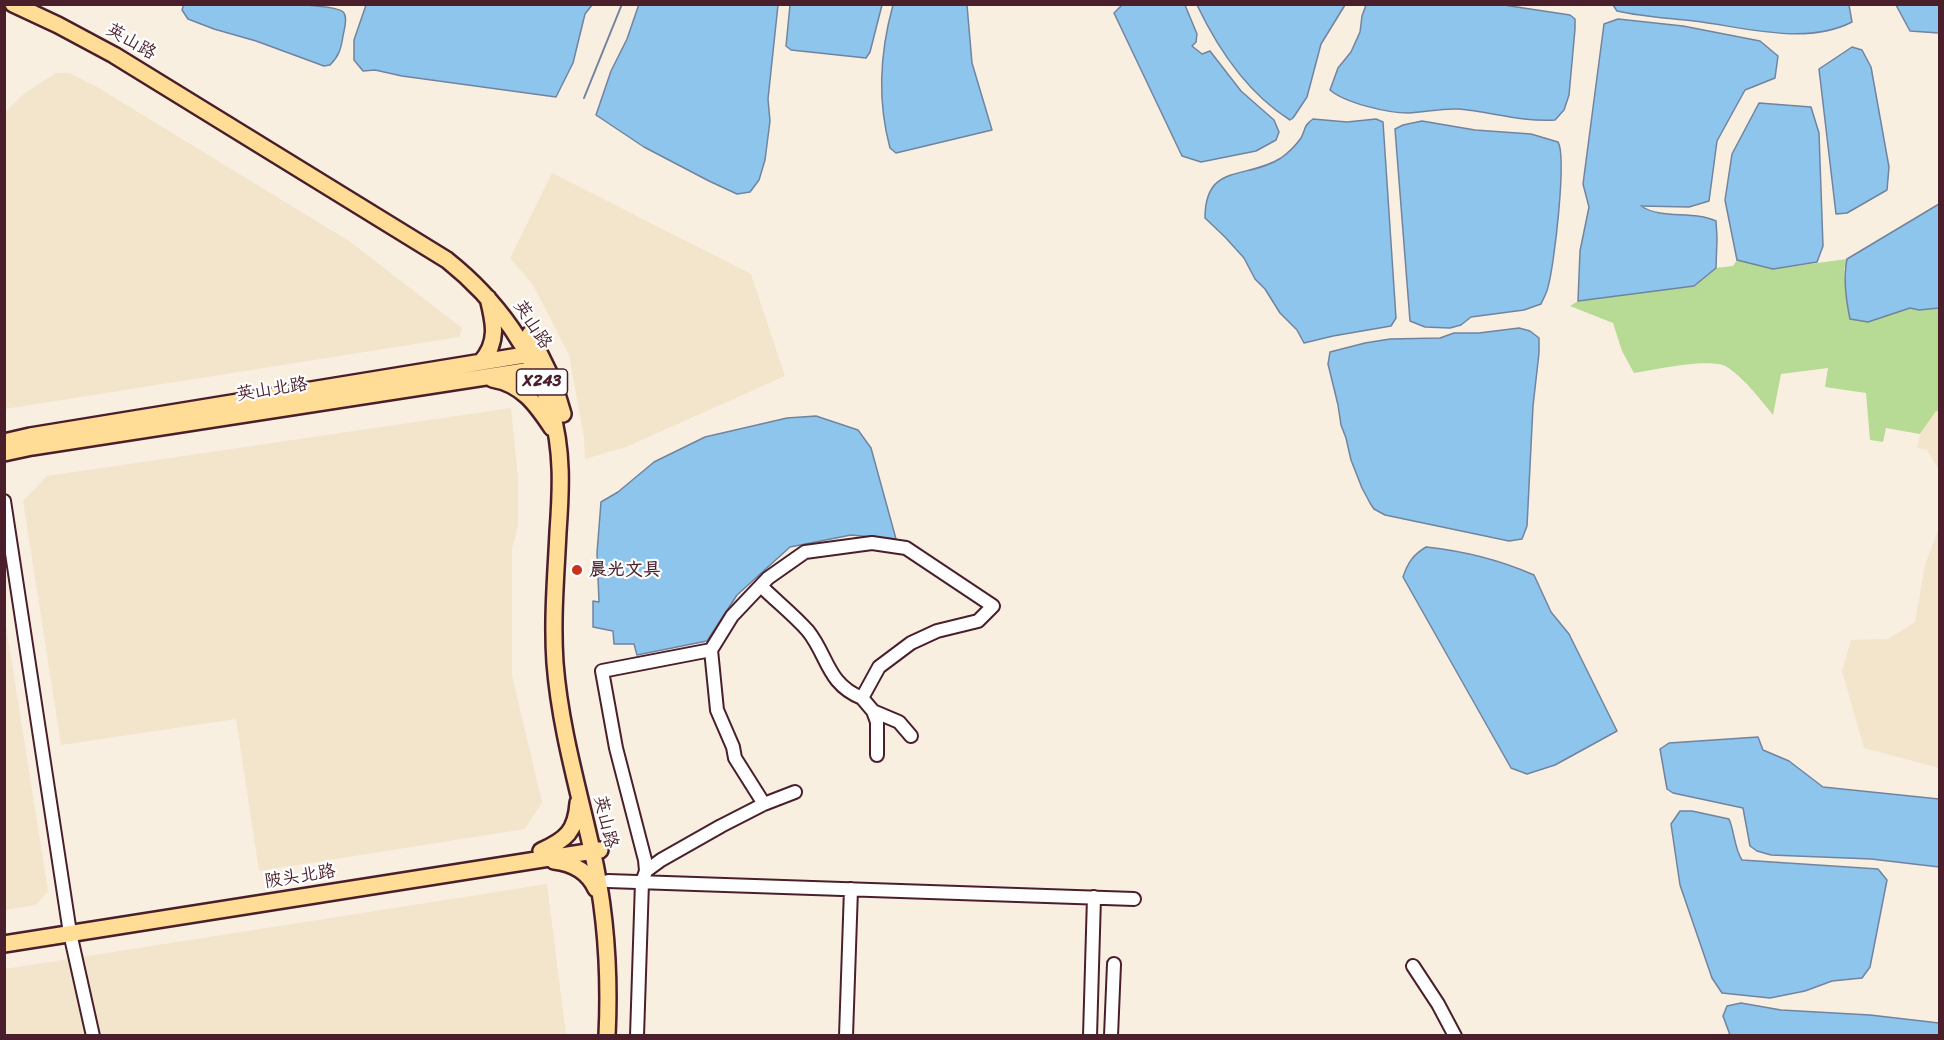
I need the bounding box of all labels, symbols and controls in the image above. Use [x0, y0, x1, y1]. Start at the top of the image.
street label: 英山路 [102, 19, 160, 65]
street label: 英山路 [508, 296, 556, 354]
road number: X243 [516, 369, 568, 395]
street label: 英山北路 [235, 374, 309, 406]
place label: 晨光文具 [589, 559, 661, 581]
marker: 晨光文具 [570, 563, 584, 577]
street label: 英山路 [588, 793, 622, 851]
street label: 陂头北路 [263, 861, 337, 893]

